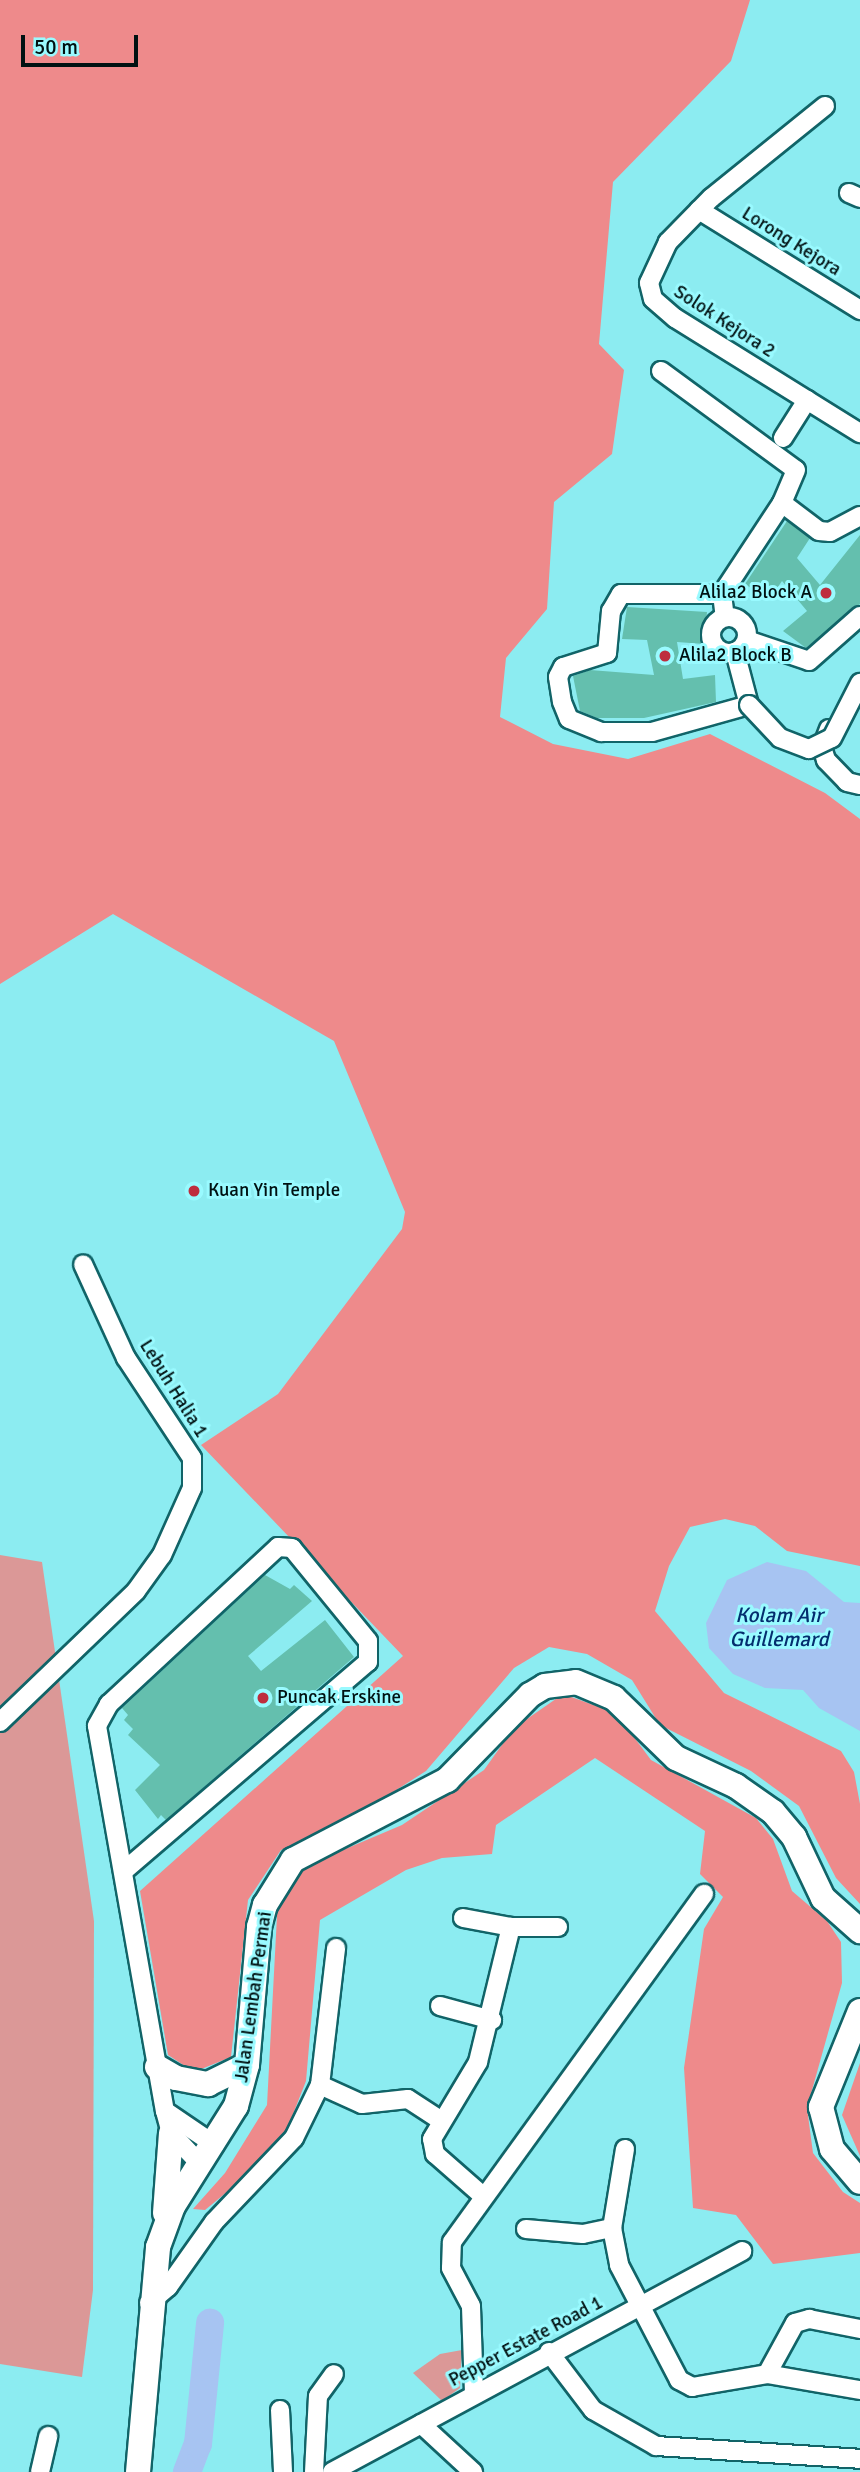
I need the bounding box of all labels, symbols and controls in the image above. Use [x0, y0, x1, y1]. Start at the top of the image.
scale bar [24, 21, 142, 65]
text: 50 m [34, 34, 78, 60]
street label: Lorong Kejora [737, 203, 845, 281]
street label: Solok Kejora 2 [669, 281, 779, 363]
place label: Alila2 Block A [699, 582, 812, 604]
marker: Alila2 Block A [818, 585, 834, 601]
place label: Alila2 Block B [679, 645, 792, 667]
marker: Alila2 Block B [657, 648, 673, 664]
place label: Kuan Yin Temple [208, 1180, 340, 1202]
marker: Kuan Yin Temple [186, 1183, 202, 1199]
street label: Lebuh Halia 1 [134, 1336, 212, 1442]
water label: Kolam Air Guillemard [729, 1602, 829, 1652]
place label: Puncak Erskine [277, 1687, 401, 1709]
marker: Puncak Erskine [255, 1690, 271, 1706]
street label: Jalan Lembah Permai [231, 1910, 277, 2084]
street label: Pepper Estate Road 1 [445, 2292, 607, 2392]

